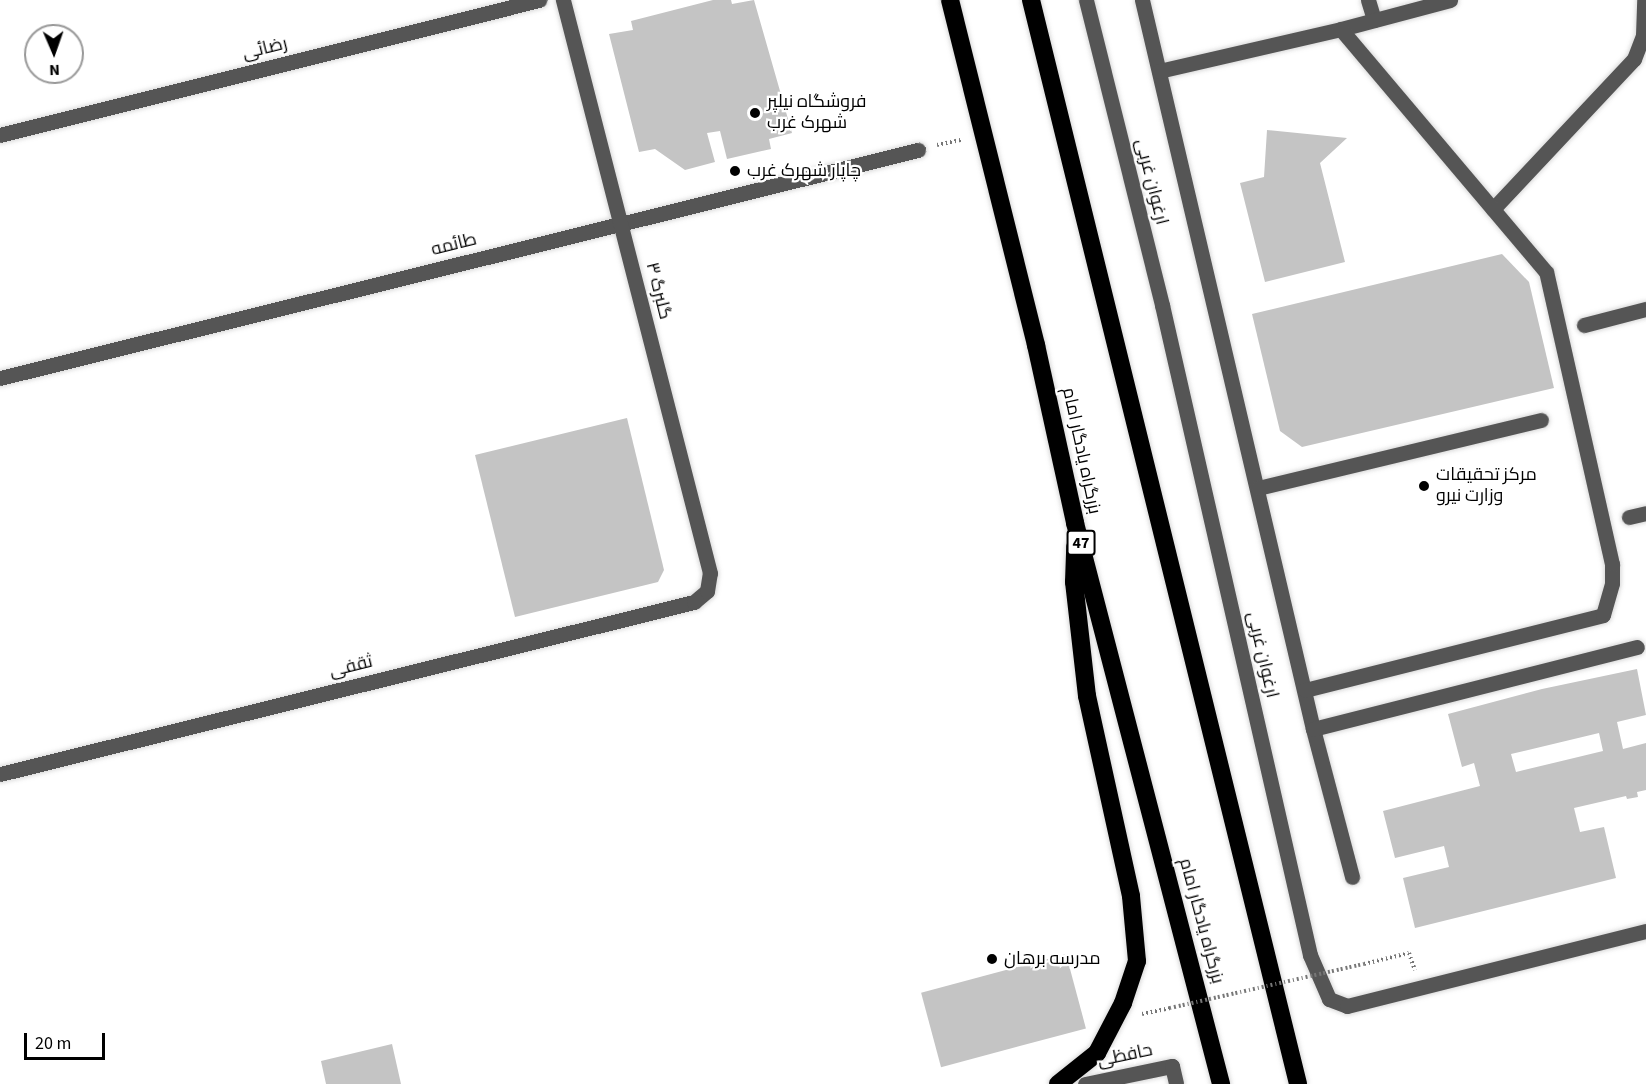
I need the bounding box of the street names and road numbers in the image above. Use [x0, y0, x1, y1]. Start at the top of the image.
street label: رضائی [240, 33, 290, 65]
street label: ارغوان غربی [1130, 137, 1172, 227]
street label: طائمه [429, 229, 479, 261]
street label: گلبرگ ۳ [640, 260, 676, 322]
street label: بزرگراه یادگار امام [1057, 386, 1105, 516]
road number: 47 [1066, 530, 1096, 556]
street label: ارغوان غربی [1242, 610, 1282, 700]
street label: ثقفی [327, 651, 375, 683]
street label: بزرگراه یادگار امام [1174, 856, 1228, 986]
street label: حافظی [1096, 1040, 1154, 1072]

